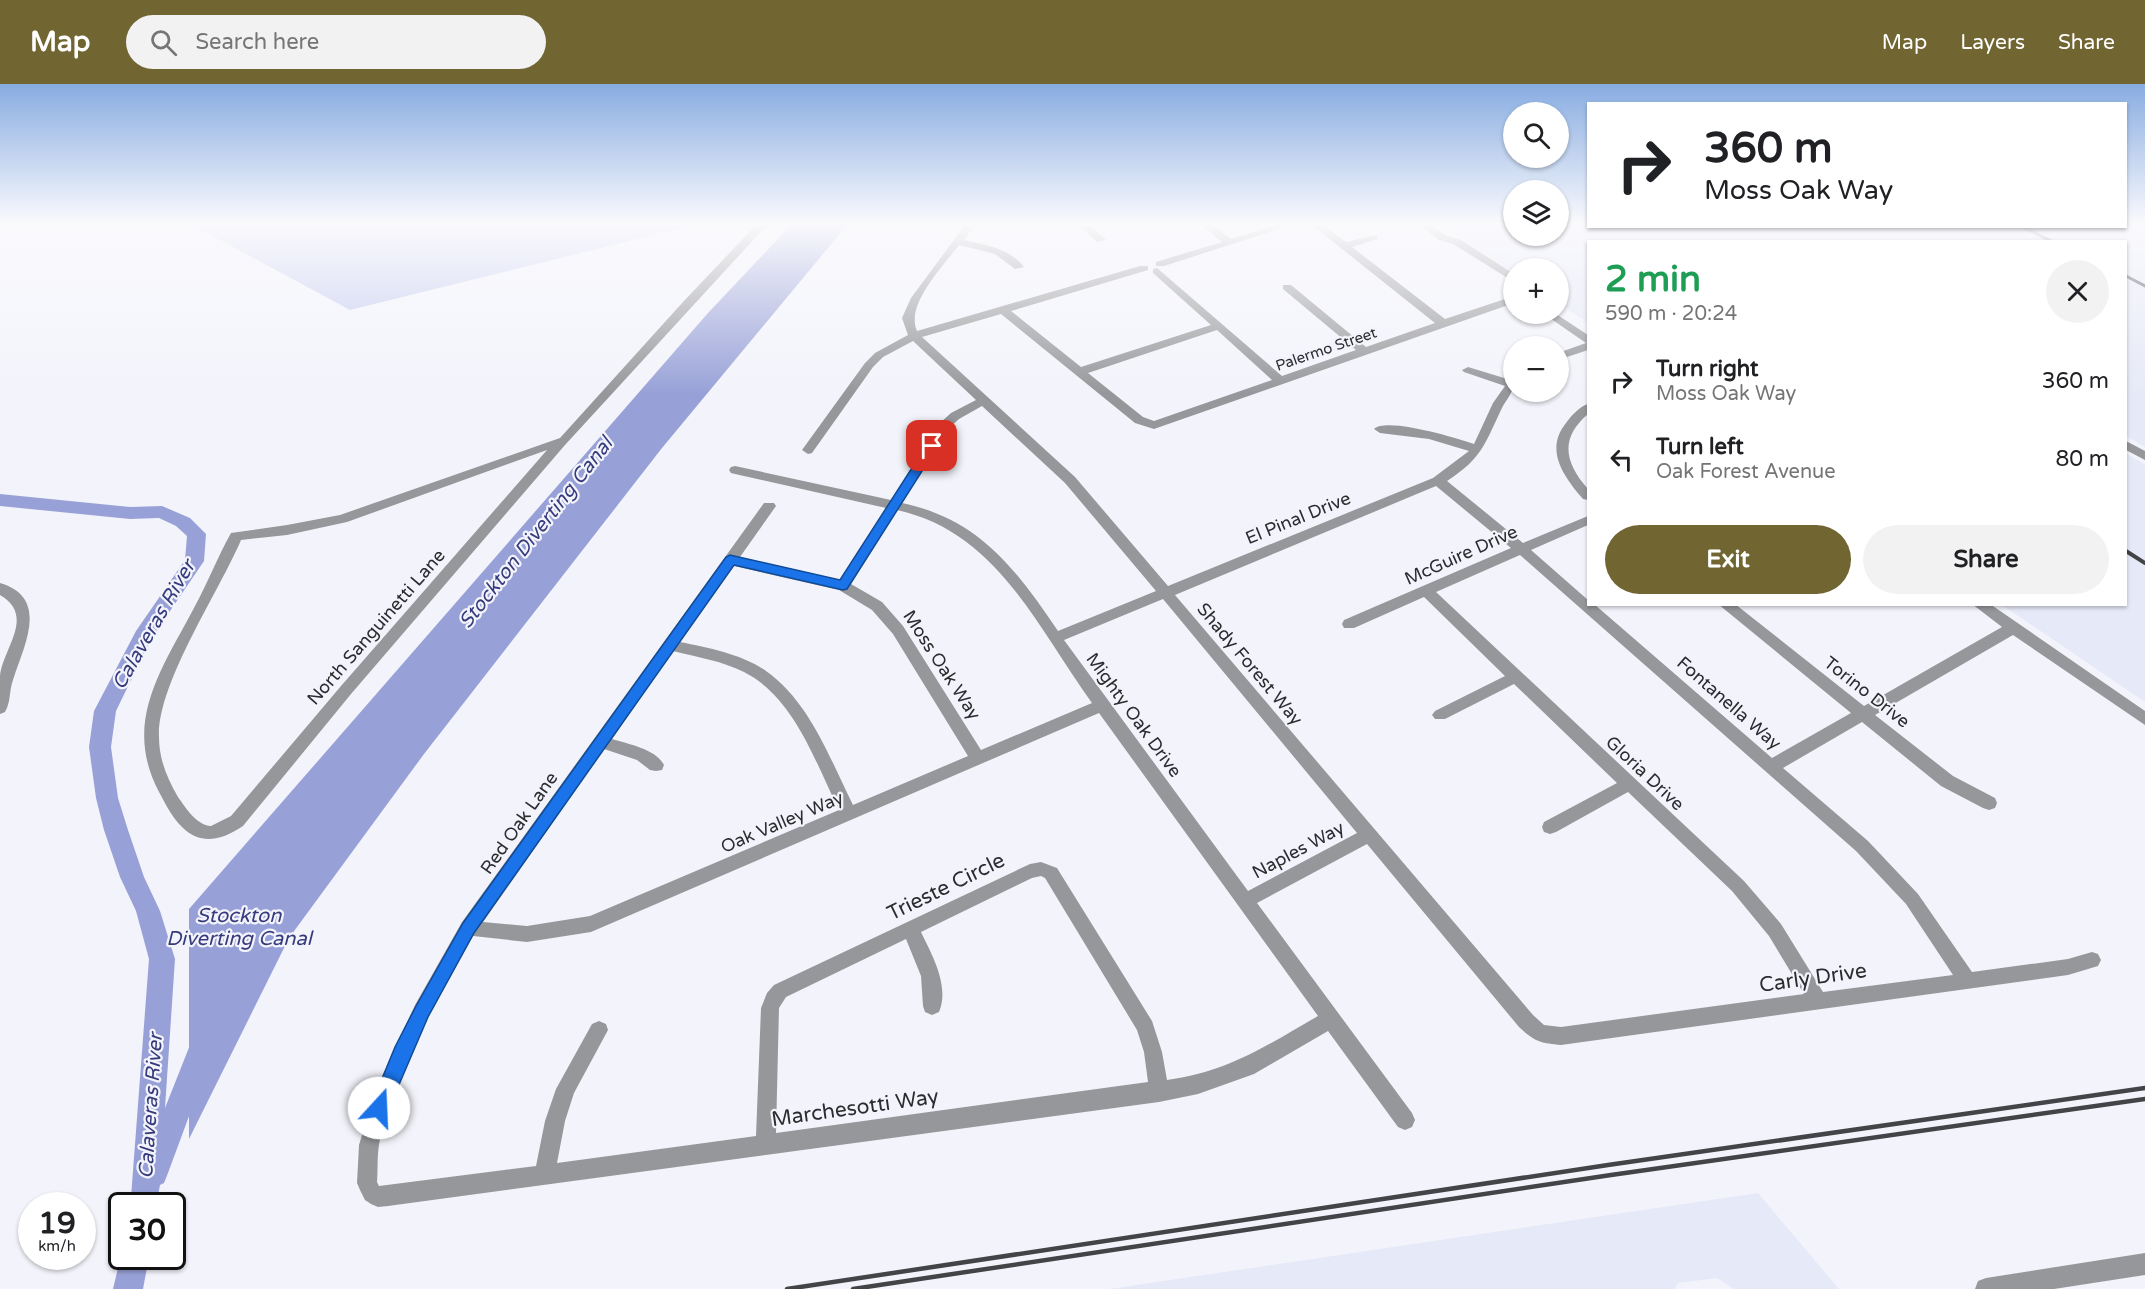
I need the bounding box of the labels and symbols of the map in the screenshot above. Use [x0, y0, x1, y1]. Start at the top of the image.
street label: Palermo Street [1273, 323, 1379, 375]
pin [906, 420, 957, 471]
water label: Stockton Diverting Canal [454, 431, 619, 633]
street label: El Pinal Drive [1242, 487, 1354, 549]
street label: McGuire Drive [1401, 520, 1521, 590]
street label: North Sanguinetti Lane [302, 545, 450, 709]
water label: Calaveras River [107, 554, 202, 694]
street label: Shady Forest Way [1192, 598, 1308, 730]
street label: Moss Oak Way [898, 606, 986, 724]
street label: Mighty Oak Drive [1082, 649, 1186, 781]
street label: Fontanella Way [1672, 652, 1786, 754]
street label: Torino Drive [1820, 652, 1914, 732]
street label: Gloria Drive [1601, 731, 1689, 815]
street label: Red Oak Lane [476, 768, 562, 878]
street label: Oak Valley Way [717, 786, 847, 858]
street label: Naples Way [1248, 816, 1348, 883]
street label: Trieste Circle [883, 848, 1009, 926]
water label: Stockton Diverting Canal [166, 904, 314, 951]
street label: Carly Drive [1758, 958, 1868, 998]
water label: Calaveras River [134, 1030, 168, 1179]
position arrow [347, 1076, 411, 1140]
street label: Marchesotti Way [770, 1084, 940, 1132]
speed limit sign: 30 [108, 1192, 186, 1270]

